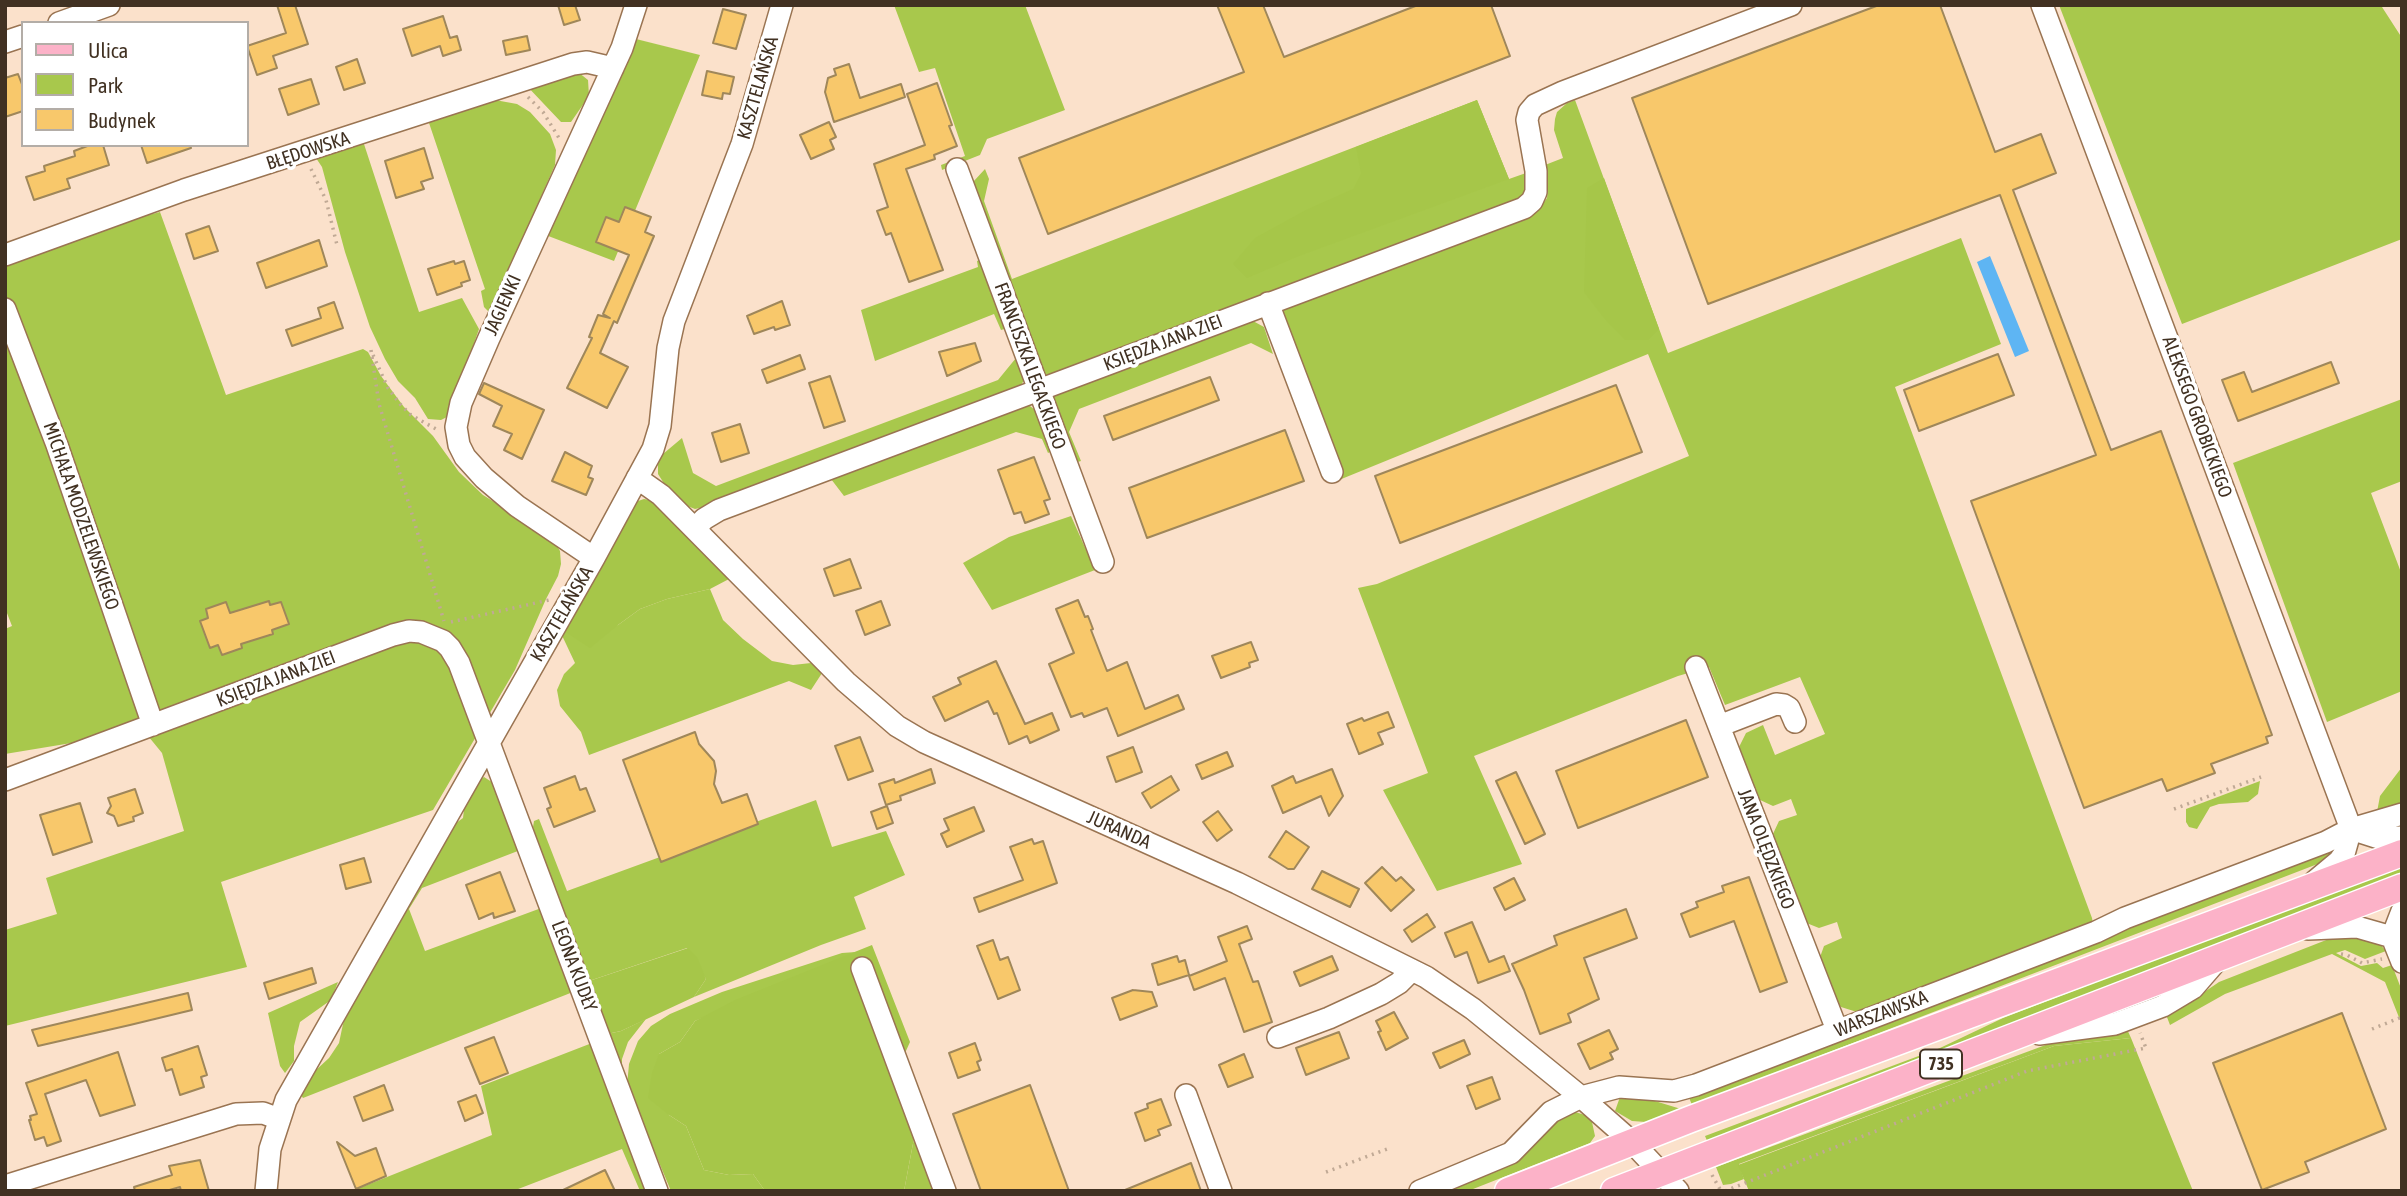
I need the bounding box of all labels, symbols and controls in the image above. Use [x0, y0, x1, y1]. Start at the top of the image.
legend [21, 21, 248, 147]
street label: KASZTELAŃSKA [732, 34, 784, 142]
text: Ulica [88, 38, 128, 62]
text: Park [88, 73, 123, 97]
text: Budynek [88, 108, 156, 132]
street label: BŁĘDOWSKA [263, 127, 353, 175]
street label: JAGIENKI [480, 271, 526, 339]
street label: FRANCISZKA LEGACKIEGO [989, 280, 1071, 452]
street label: KSIĘDZA JANA ZIEI [1100, 310, 1226, 376]
street label: ALEKSEGO GROBICKIEGO [2157, 333, 2237, 501]
street label: MICHAŁA MODZELEWSKIEGO [38, 419, 124, 613]
street label: KASZTELAŃSKA [526, 562, 598, 666]
street label: KSIĘDZA JANA ZIEI [213, 646, 339, 712]
street label: JANA OLĘDZKIEGO [1733, 786, 1799, 912]
street label: JURANDA [1084, 806, 1154, 854]
street label: LEONA KUDŁY [546, 917, 602, 1015]
street label: WARSZAWSKA [1831, 986, 1931, 1042]
road number: 735 [1920, 1050, 1962, 1078]

